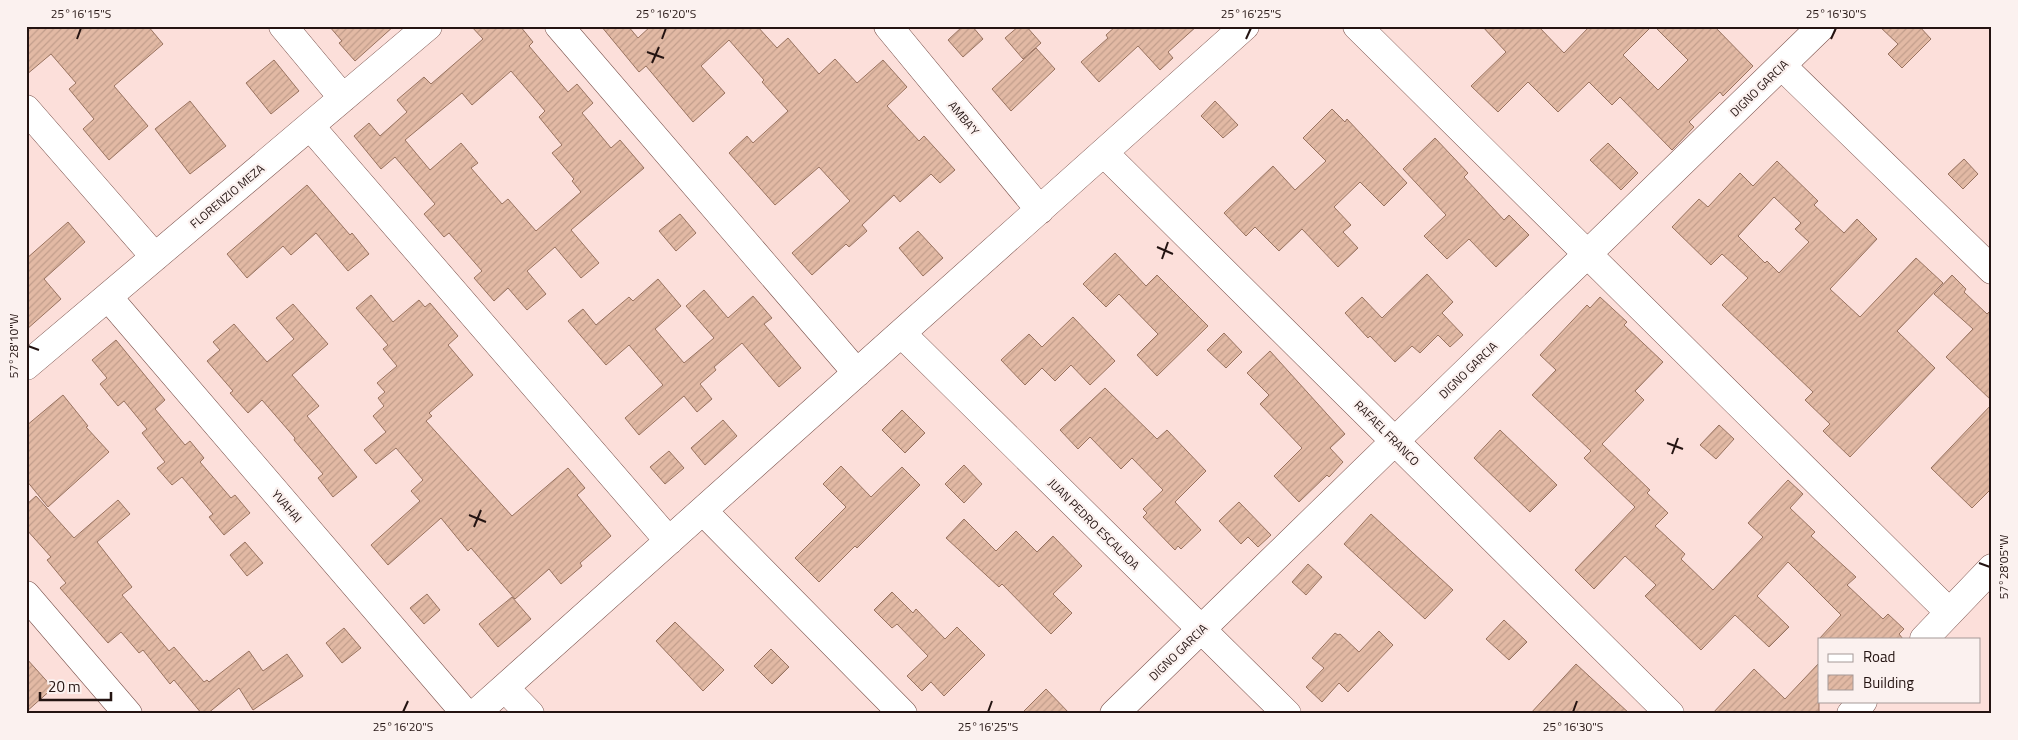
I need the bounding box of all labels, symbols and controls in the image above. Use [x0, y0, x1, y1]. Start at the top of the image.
text: 25°16'15"S [51, 4, 111, 23]
text: 25°16'20"S [636, 4, 696, 23]
text: 25°16'25"S [1221, 4, 1281, 23]
text: 25°16'30"S [1806, 4, 1866, 23]
street label: DIGNO GARCIA [1725, 55, 1793, 121]
street label: AMBA'Y [944, 97, 985, 140]
street label: FLORENZIO MEZA [186, 159, 268, 233]
text: 57°28'10"W [4, 313, 23, 378]
street label: DIGNO GARCIA [1434, 337, 1502, 403]
street label: RAFAEL FRANCO [1350, 396, 1424, 470]
street label: JUAN PEDRO ESCALADA [1044, 474, 1144, 574]
street label: YVAHAI [267, 485, 307, 527]
text: 57°28'05"W [1994, 534, 2013, 599]
street label: DIGNO GARCIA [1144, 619, 1212, 685]
legend [1818, 638, 1980, 702]
text: Road [1863, 645, 1895, 668]
scale bar [40, 670, 111, 702]
text: Building [1863, 671, 1914, 694]
text: 20 m [48, 675, 81, 698]
text: 25°16'20"S [373, 717, 433, 736]
text: 25°16'25"S [958, 717, 1018, 736]
text: 25°16'30"S [1543, 717, 1603, 736]

